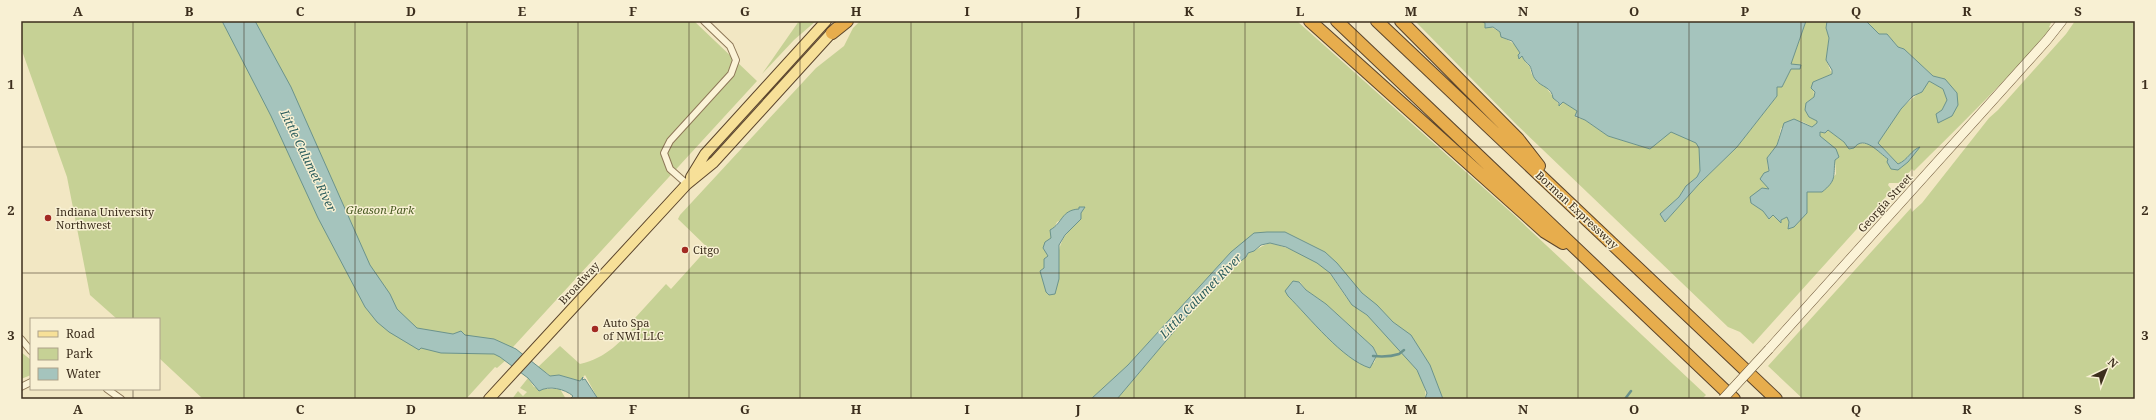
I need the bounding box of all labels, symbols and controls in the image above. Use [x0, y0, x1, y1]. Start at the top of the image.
text: A [73, 2, 83, 20]
text: B [185, 2, 194, 20]
text: C [296, 2, 305, 20]
text: D [406, 2, 416, 20]
text: E [518, 2, 527, 20]
text: F [629, 2, 637, 20]
text: G [740, 2, 750, 20]
text: H [851, 2, 862, 20]
text: I [964, 2, 970, 20]
text: J [1074, 2, 1081, 20]
text: K [1184, 2, 1194, 20]
text: L [1296, 2, 1305, 20]
text: M [1405, 2, 1418, 20]
text: N [1518, 2, 1529, 20]
text: O [1629, 2, 1639, 20]
text: P [1741, 2, 1750, 20]
text: Q [1851, 2, 1861, 20]
text: R [1962, 2, 1972, 20]
text: S [2074, 2, 2082, 20]
text: 1 [7, 75, 15, 93]
text: 1 [2141, 75, 2149, 93]
water label: Little Calumet River [276, 106, 341, 215]
street label: Borman Expressway [1533, 167, 1622, 252]
street label: Georgia Street [1854, 170, 1915, 235]
text: 2 [7, 201, 15, 219]
text: 2 [2141, 201, 2149, 219]
park label: Gleason Park [346, 202, 415, 217]
place label: Indiana University Northwest [56, 204, 155, 232]
marker: Indiana University Northwest [43, 213, 53, 223]
place label: Citgo [693, 242, 719, 257]
marker: Citgo [680, 245, 690, 255]
water label: Little Calumet River [1155, 249, 1246, 342]
street label: Broadway [555, 257, 603, 307]
place label: Auto Spa of NWI LLC [603, 315, 664, 343]
legend [30, 318, 160, 390]
marker: Auto Spa of NWI LLC [590, 324, 600, 334]
text: Road [66, 325, 96, 342]
text: 3 [7, 326, 15, 344]
text: 3 [2141, 326, 2149, 344]
text: Park [66, 345, 94, 362]
north arrow [2086, 350, 2126, 390]
text: N [2105, 354, 2122, 371]
text: Water [66, 365, 101, 382]
text: A [73, 400, 83, 418]
text: B [185, 400, 194, 418]
text: C [296, 400, 305, 418]
text: D [406, 400, 416, 418]
text: E [518, 400, 527, 418]
text: F [629, 400, 637, 418]
text: G [740, 400, 750, 418]
text: H [851, 400, 862, 418]
text: I [964, 400, 970, 418]
text: J [1074, 400, 1081, 418]
text: K [1184, 400, 1194, 418]
text: L [1296, 400, 1305, 418]
text: M [1405, 400, 1418, 418]
text: N [1518, 400, 1529, 418]
text: O [1629, 400, 1639, 418]
text: P [1741, 400, 1750, 418]
text: Q [1851, 400, 1861, 418]
text: R [1962, 400, 1972, 418]
text: S [2074, 400, 2082, 418]

